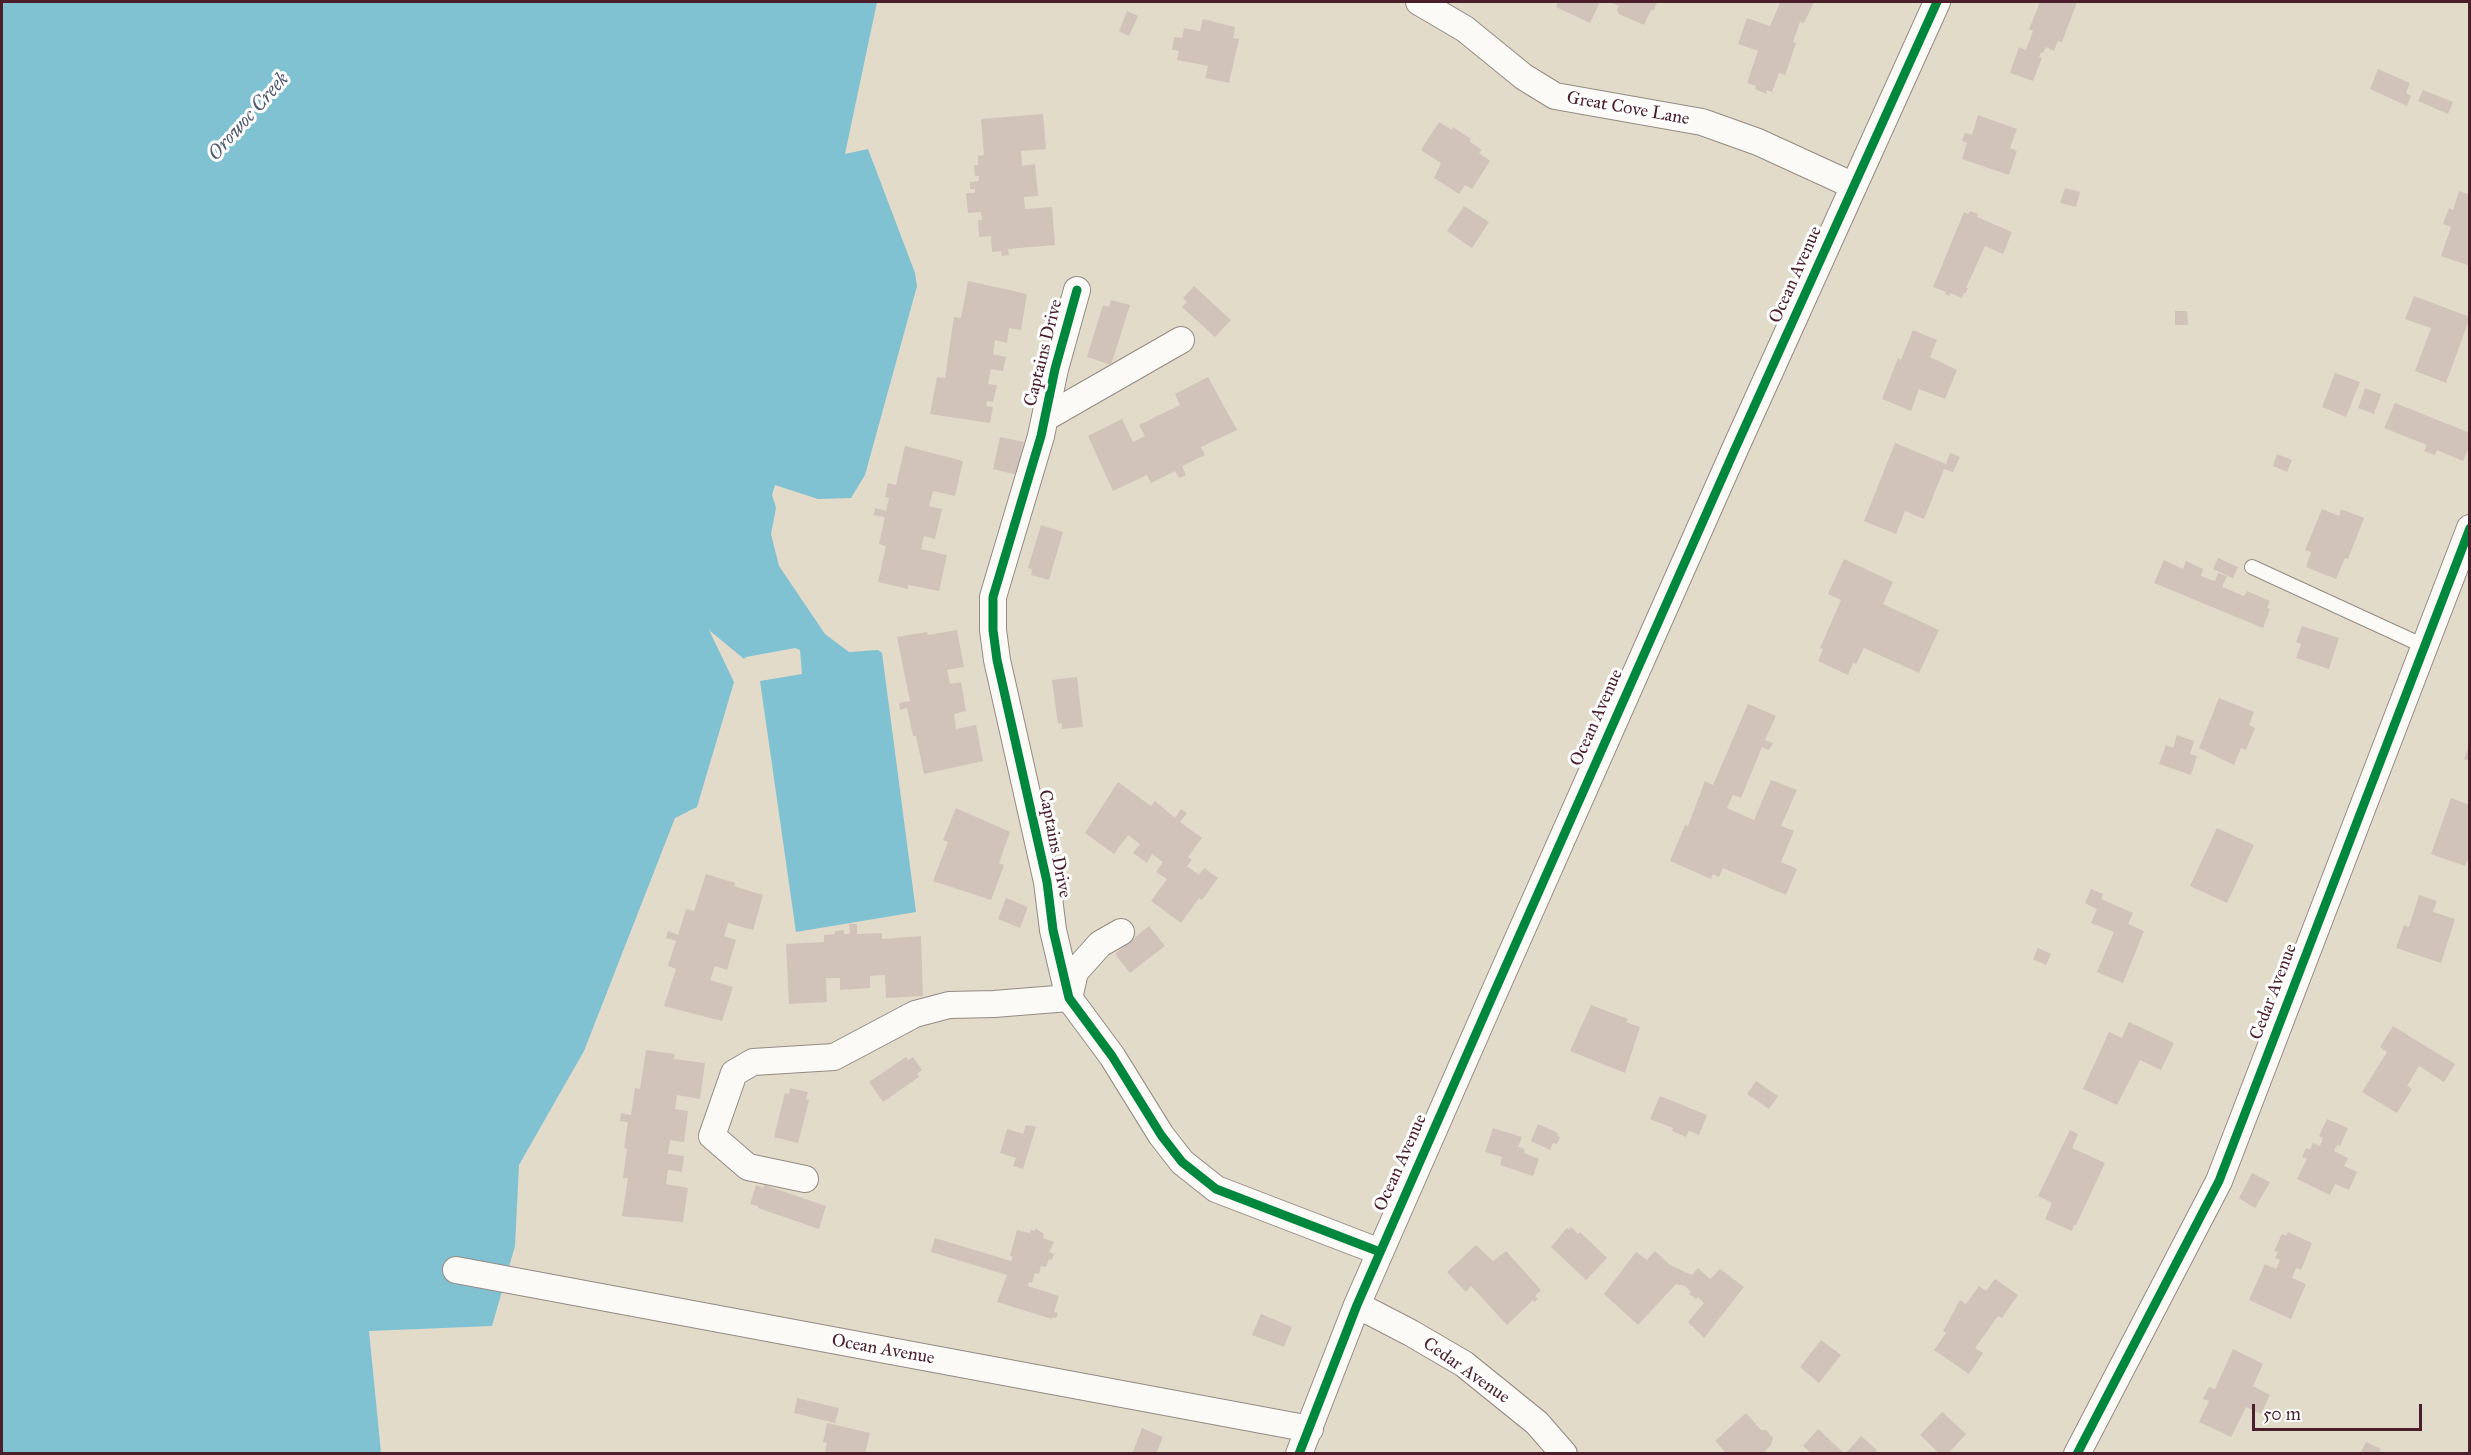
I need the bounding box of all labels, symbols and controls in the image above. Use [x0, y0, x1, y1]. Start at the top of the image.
water label: Orowoc Creek [203, 68, 295, 166]
street label: Great Cove Lane [1565, 88, 1691, 130]
street label: Ocean Avenue [1765, 223, 1827, 327]
street label: Captains Drive [1020, 297, 1068, 409]
street label: Ocean Avenue [1566, 666, 1628, 770]
street label: Captains Drive [1033, 788, 1075, 900]
street label: Cedar Avenue [2246, 941, 2302, 1043]
street label: Ocean Avenue [1370, 1111, 1432, 1215]
street label: Ocean Avenue [830, 1330, 936, 1370]
street label: Cedar Avenue [1418, 1333, 1514, 1409]
scale bar [2255, 1392, 2424, 1430]
text: 50 m [2263, 1403, 2301, 1425]

